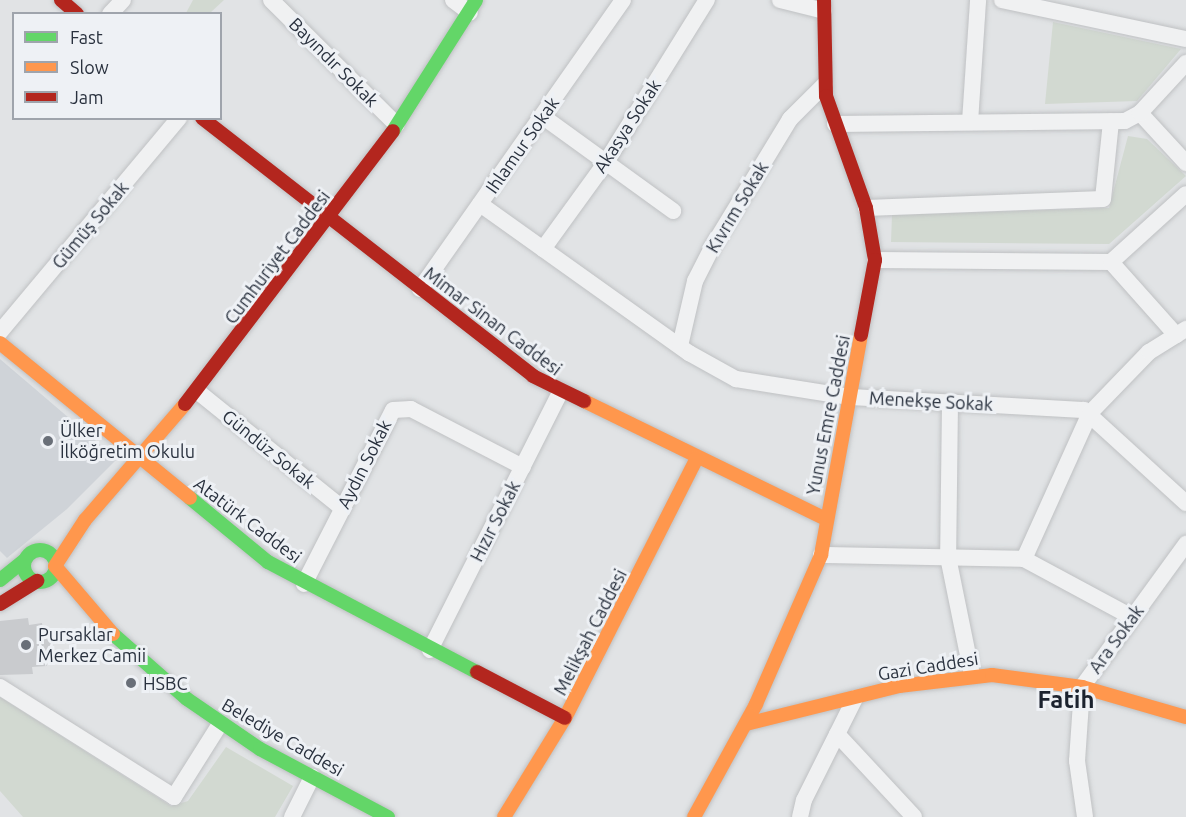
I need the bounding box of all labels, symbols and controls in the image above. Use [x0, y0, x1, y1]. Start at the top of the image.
legend [12, 12, 222, 120]
street label: Bayındır Sokak [285, 13, 383, 111]
text: Fast [70, 27, 103, 47]
text: Slow [70, 57, 109, 77]
street label: Akasya Sokak [589, 75, 665, 177]
text: Jam [70, 87, 104, 107]
street label: Ihlamur Sokak [481, 93, 563, 197]
street label: Kıvrım Sokak [701, 157, 773, 257]
street label: Gümüş Sokak [47, 177, 133, 273]
street label: Cumhuriyet Caddesi [220, 186, 334, 328]
street label: Mimar Sinan Caddesi [420, 262, 566, 380]
street label: Yunus Emre Caddesi [802, 333, 854, 497]
street label: Menekşe Sokak [868, 387, 994, 415]
street label: Gündüz Sokak [218, 405, 320, 493]
street label: Aydın Sokak [332, 416, 396, 512]
place label: Ülker İlköğretim Okulu [60, 420, 195, 462]
marker: Ülker İlköğretim Okulu [41, 434, 55, 448]
street label: Atatürk Caddesi [190, 473, 306, 567]
street label: Hızır Sokak [465, 477, 525, 565]
street label: Melikşah Caddesi [549, 565, 631, 699]
street label: Ara Sokak [1084, 601, 1148, 677]
place label: Pursaklar Merkez Camii [38, 624, 146, 666]
marker: Pursaklar Merkez Camii [19, 638, 33, 652]
street label: Gazi Caddesi [876, 647, 980, 685]
place label: HSBC [143, 672, 187, 694]
marker: HSBC [124, 676, 138, 690]
district label: Fatih [1038, 686, 1094, 714]
street label: Belediye Caddesi [218, 693, 348, 781]

